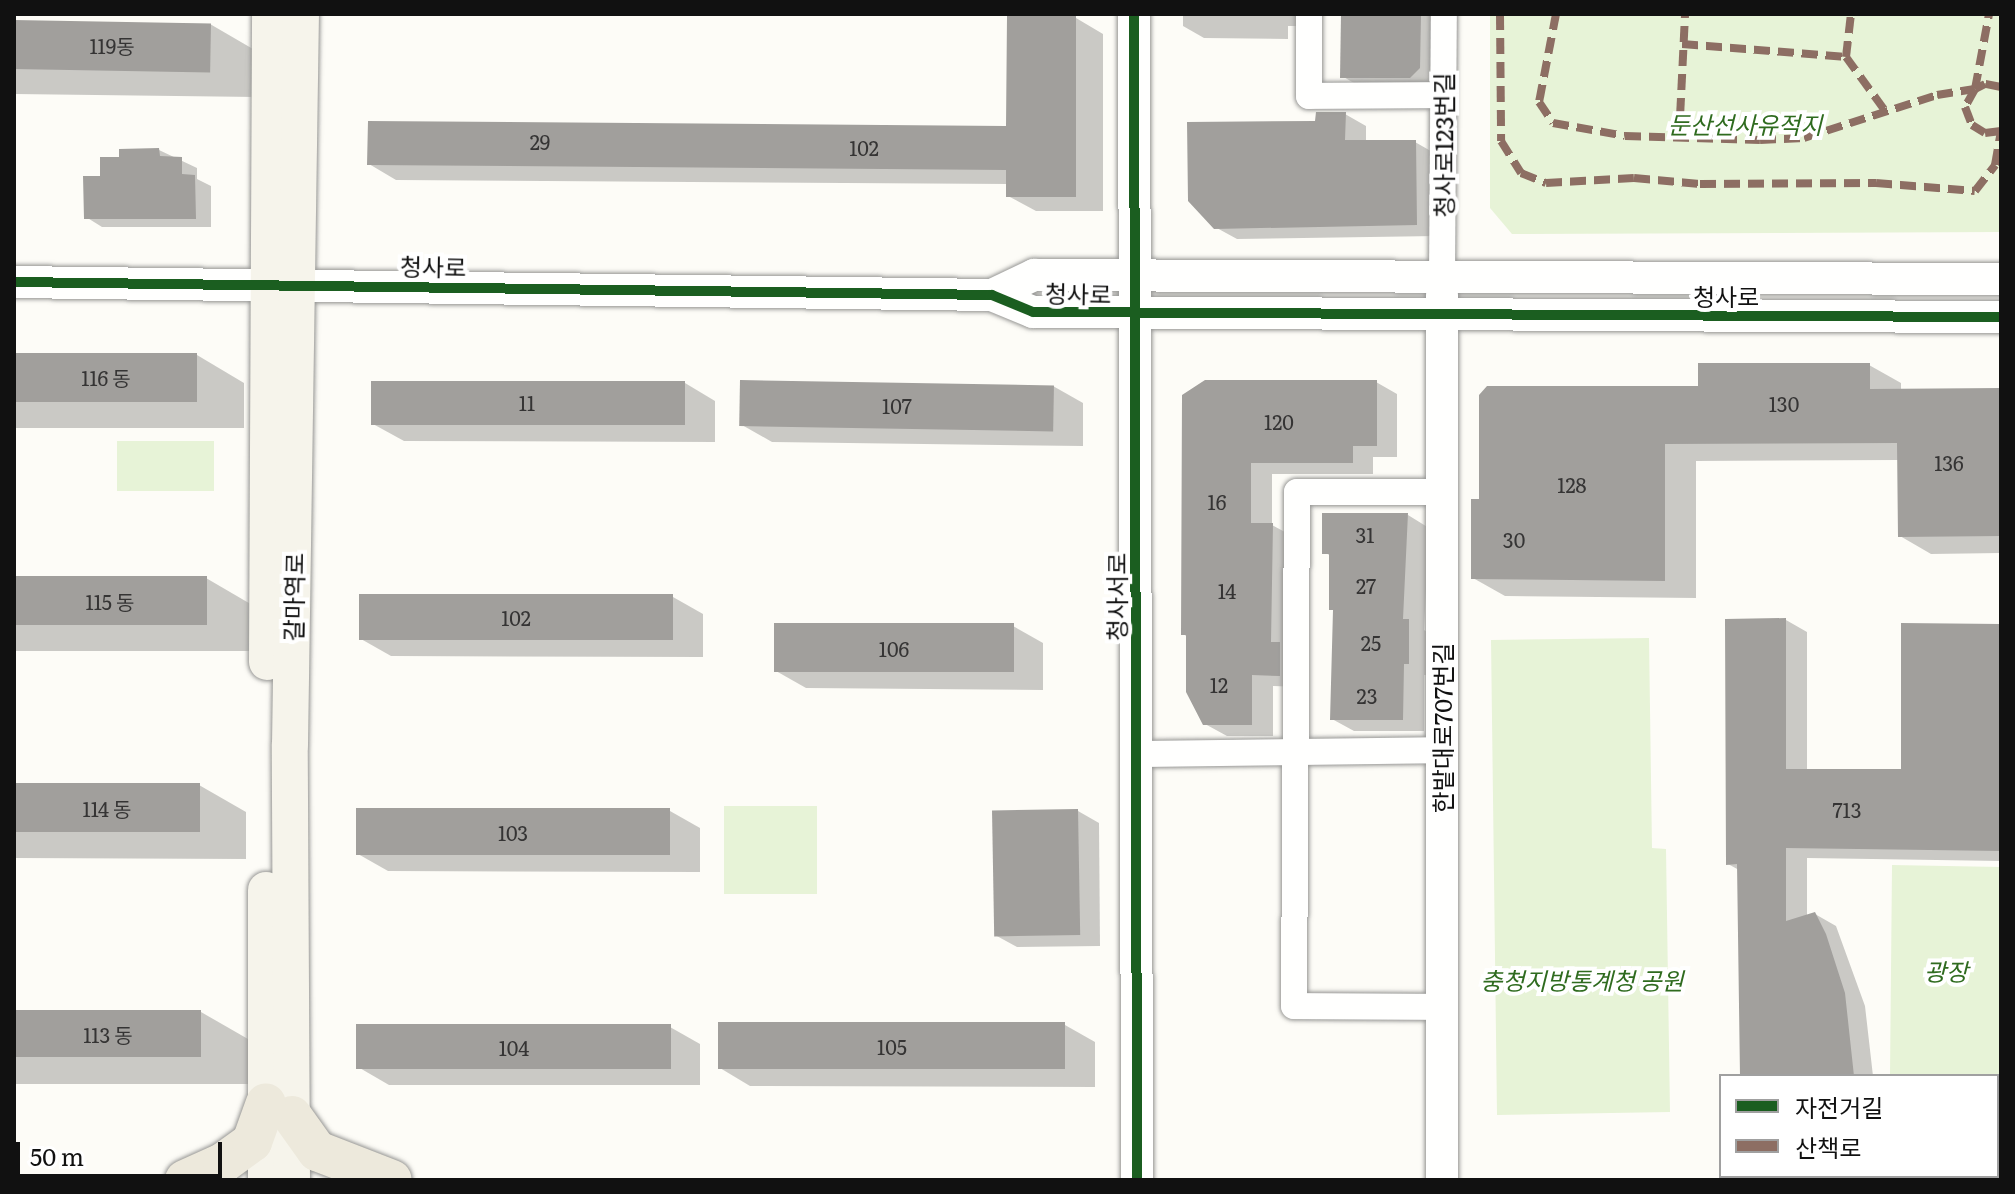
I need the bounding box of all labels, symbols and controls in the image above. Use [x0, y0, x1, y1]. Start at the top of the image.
house number: 119동 [89, 33, 135, 57]
street label: 청사로123번길 [1429, 72, 1457, 218]
park label: 둔산선사유적지 [1668, 110, 1822, 138]
house number: 29 [530, 129, 550, 153]
house number: 102 [849, 135, 879, 159]
street label: 청사로 [400, 251, 466, 281]
street label: 청사로 [1045, 278, 1111, 308]
street label: 청사로 [1693, 282, 1759, 310]
house number: 116 동 [81, 365, 131, 389]
house number: 11 [519, 390, 535, 414]
house number: 130 [1769, 391, 1799, 415]
house number: 107 [882, 393, 912, 417]
house number: 120 [1264, 409, 1294, 433]
house number: 136 [1934, 450, 1964, 474]
house number: 128 [1557, 472, 1587, 496]
house number: 16 [1208, 489, 1226, 513]
house number: 31 [1356, 522, 1374, 546]
house number: 30 [1503, 527, 1525, 551]
street label: 갈마역로 [278, 553, 308, 641]
street label: 청사서로 [1102, 553, 1130, 641]
house number: 27 [1356, 573, 1376, 597]
house number: 14 [1218, 578, 1236, 602]
house number: 115 동 [86, 589, 134, 613]
house number: 102 [501, 605, 531, 629]
house number: 25 [1361, 630, 1381, 654]
house number: 106 [879, 636, 909, 660]
street label: 한밭대로707번길 [1428, 643, 1456, 813]
house number: 12 [1210, 672, 1228, 696]
house number: 23 [1357, 683, 1377, 707]
house number: 114 동 [83, 796, 131, 820]
house number: 713 [1832, 797, 1862, 821]
house number: 103 [498, 820, 528, 844]
park label: 광장 [1924, 957, 1968, 985]
park label: 충청지방통계청 공원 [1480, 966, 1684, 994]
house number: 113 동 [83, 1022, 133, 1046]
house number: 105 [877, 1034, 907, 1058]
house number: 104 [499, 1035, 529, 1059]
legend [1719, 1074, 1999, 1178]
text: 자전거길 [1795, 1089, 1883, 1124]
scale bar [20, 1126, 226, 1176]
text: 산책로 [1795, 1129, 1861, 1164]
text: 50 m [30, 1138, 84, 1173]

